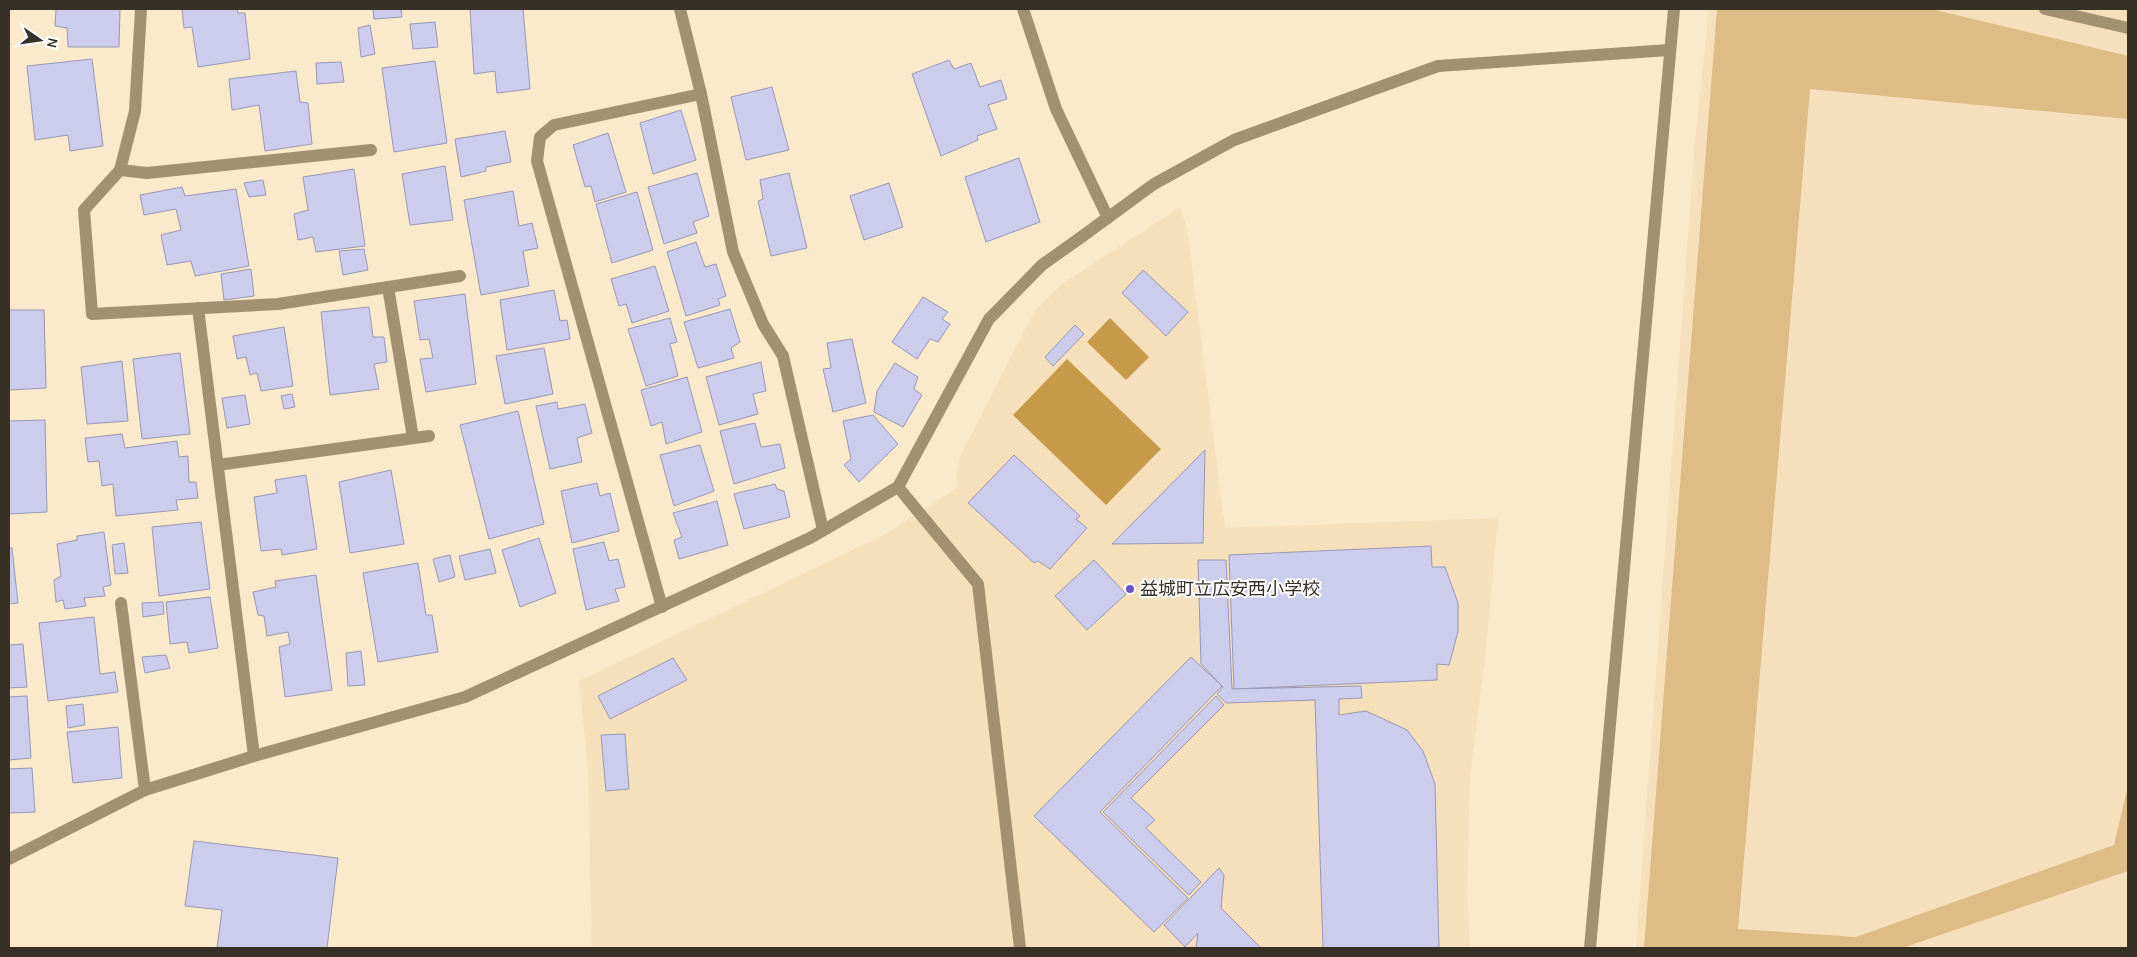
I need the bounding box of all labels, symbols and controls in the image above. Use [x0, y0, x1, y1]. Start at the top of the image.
north arrow [15, 15, 65, 65]
text: N [43, 36, 62, 50]
place label: 益城町立広安西小学校 [1140, 578, 1320, 600]
marker: 益城町立広安西小学校 [1124, 583, 1136, 595]

